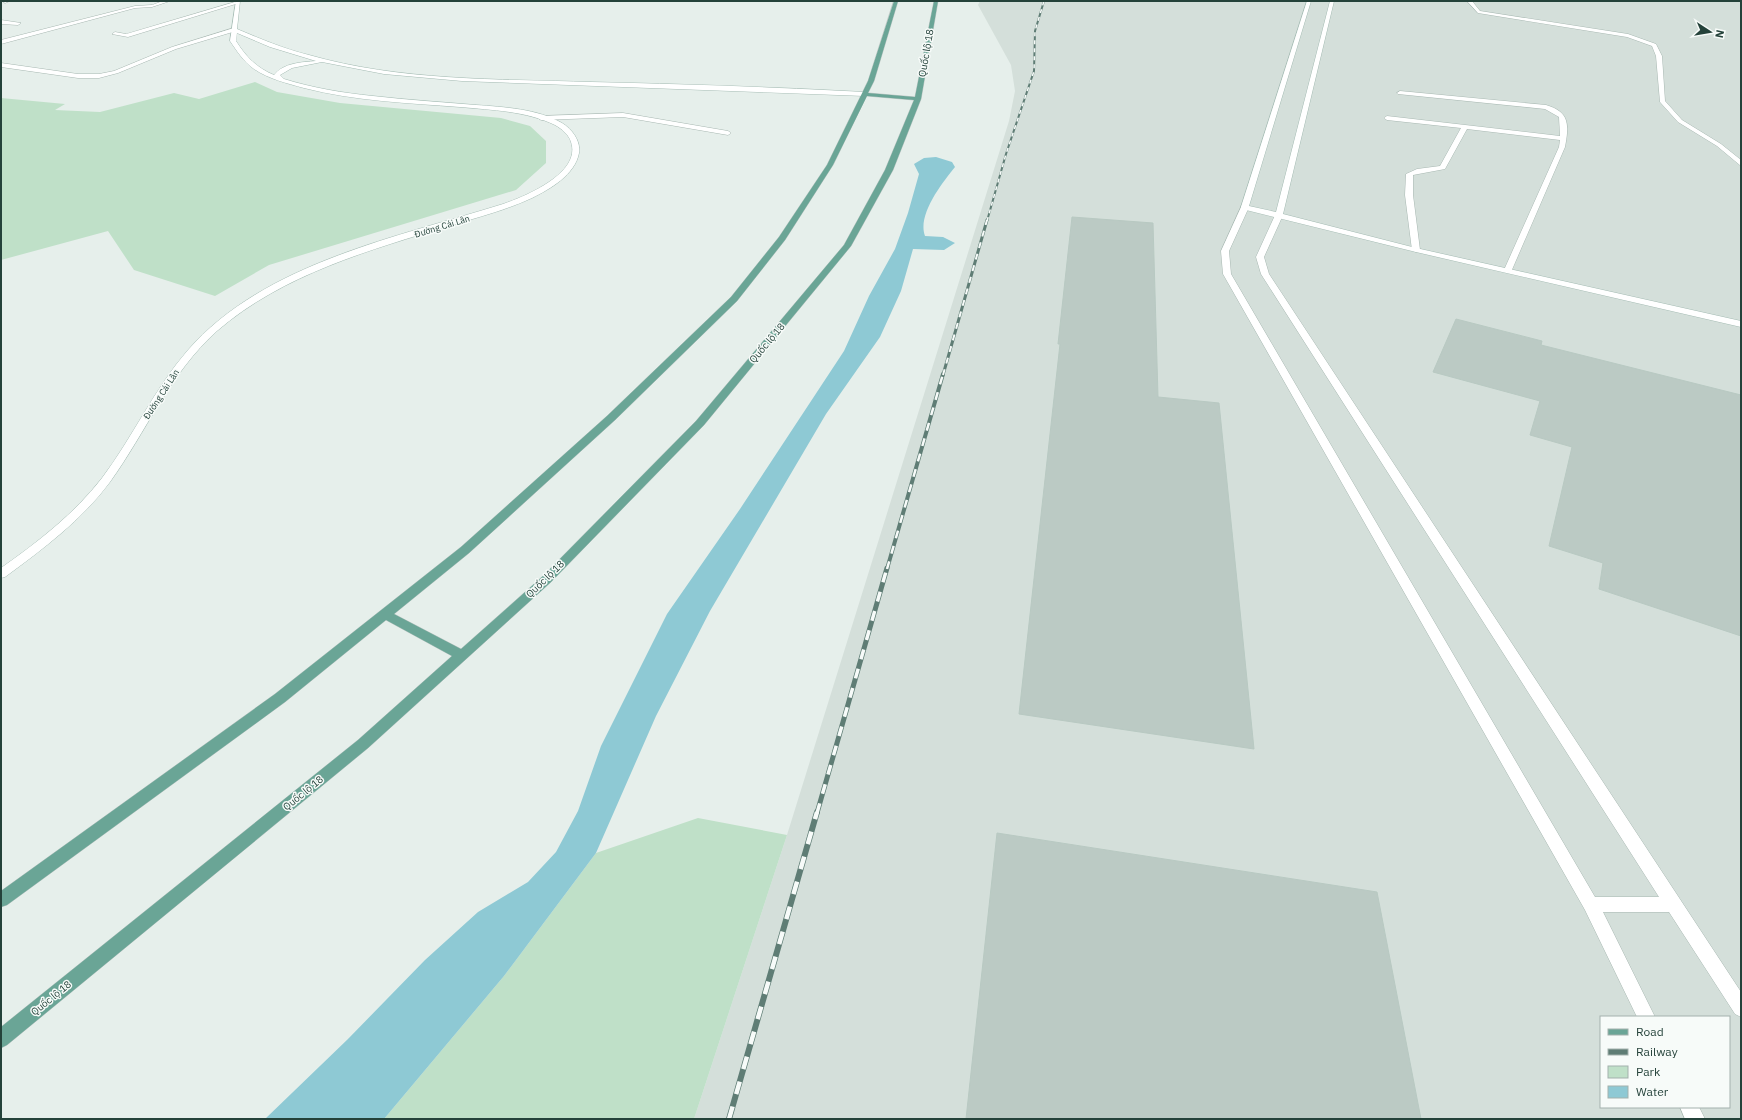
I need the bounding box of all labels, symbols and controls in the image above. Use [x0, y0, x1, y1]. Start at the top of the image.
north arrow [1690, 12, 1730, 52]
street label: Quốc lộ 18 [915, 28, 937, 78]
text: N [1712, 29, 1727, 39]
street label: Đường Cái Lân [413, 212, 471, 240]
street label: Quốc lộ 18 [746, 320, 788, 366]
street label: Đường Cái Lân [141, 367, 181, 421]
street label: Quốc lộ 18 [523, 558, 567, 600]
street label: Quốc lộ 18 [280, 773, 326, 813]
street label: Quốc lộ 18 [28, 978, 74, 1018]
legend [1600, 1016, 1730, 1108]
text: Road [1636, 1024, 1664, 1039]
text: Railway [1636, 1044, 1678, 1059]
text: Park [1636, 1064, 1661, 1079]
text: Water [1636, 1084, 1669, 1099]

